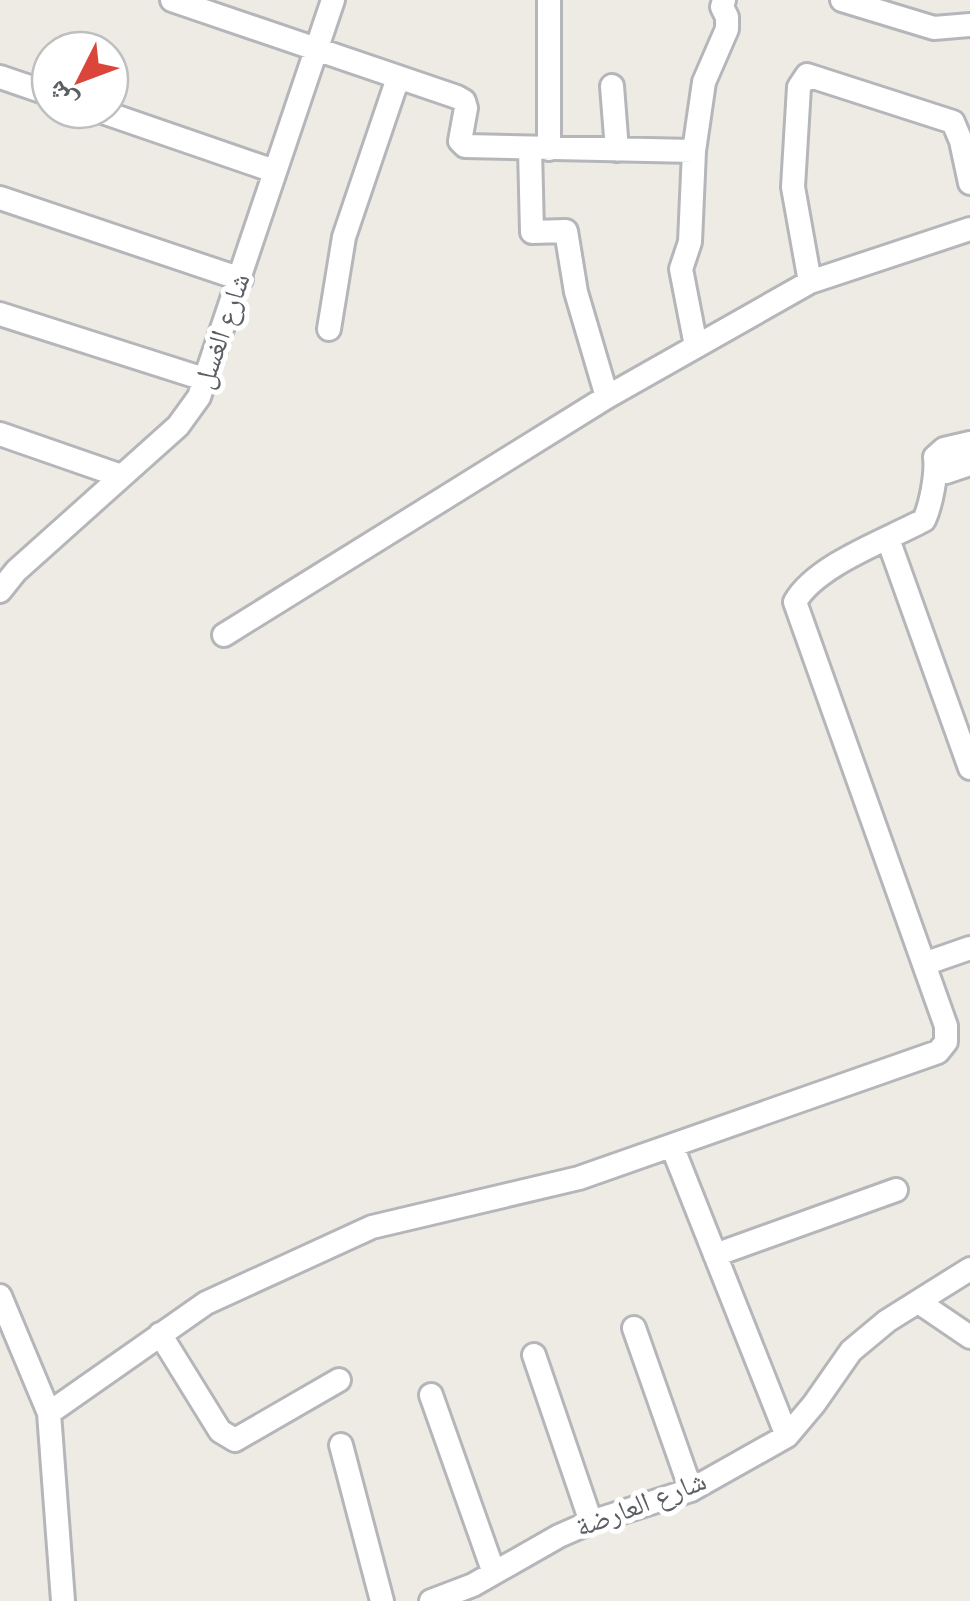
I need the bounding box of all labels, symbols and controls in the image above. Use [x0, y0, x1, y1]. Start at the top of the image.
north arrow [30, 30, 130, 130]
text: ش [38, 72, 86, 120]
street label: شارع الغسل [185, 268, 259, 394]
street label: شارع العارضة [570, 1462, 712, 1546]

